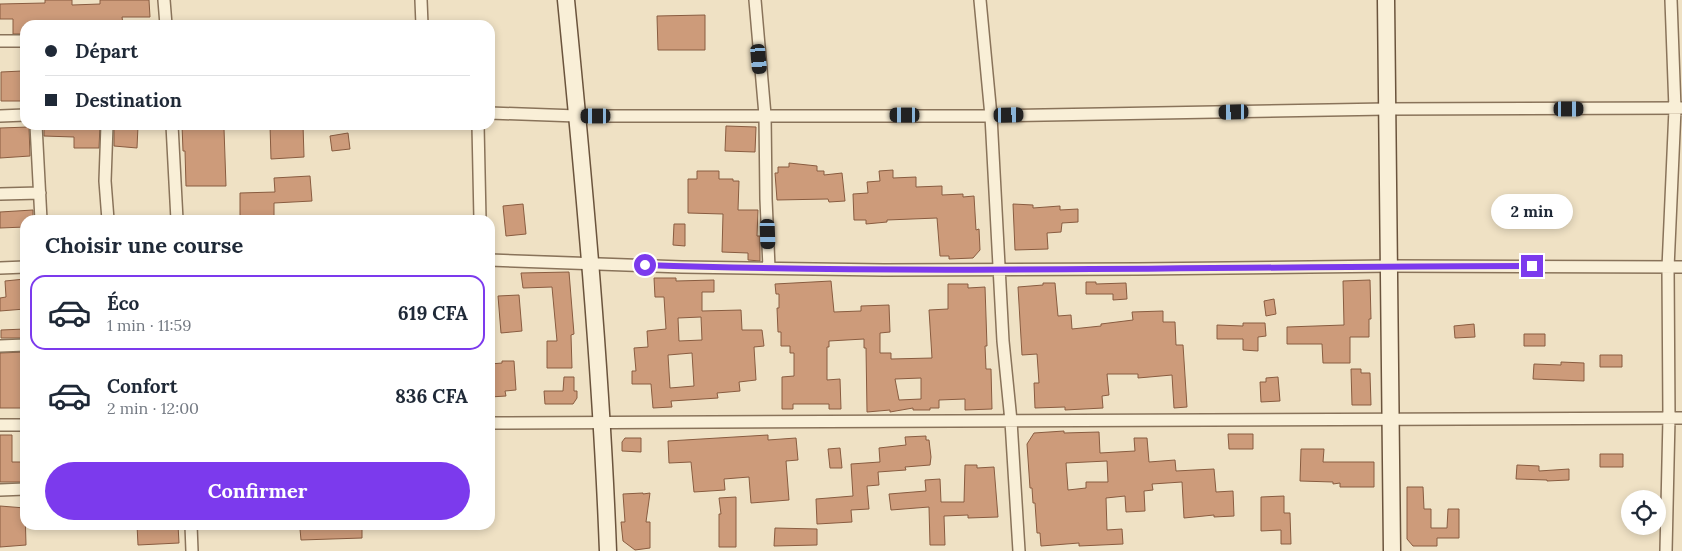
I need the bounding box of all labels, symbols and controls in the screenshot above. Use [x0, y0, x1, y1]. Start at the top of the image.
text: Départ [75, 39, 138, 63]
car [750, 43, 767, 75]
text: Destination [75, 88, 182, 112]
car [1554, 102, 1584, 117]
car [1218, 104, 1249, 120]
car [993, 107, 1024, 123]
car [890, 108, 920, 123]
car [581, 109, 611, 124]
callout: 2 min [1491, 194, 1573, 228]
text: 2 min [1511, 201, 1553, 221]
car [759, 219, 776, 249]
text: Choisir une course [45, 231, 243, 259]
route start [634, 254, 656, 276]
route end [1521, 255, 1543, 277]
icon: car [47, 290, 92, 335]
text: Éco [107, 291, 139, 315]
text: 619 CFA [398, 301, 468, 325]
text: 1 min · 11:59 [107, 315, 192, 335]
icon: car [47, 373, 92, 418]
text: Confort [107, 374, 178, 398]
text: 836 CFA [395, 384, 468, 408]
text: 2 min · 12:00 [107, 398, 199, 418]
button: Confirmer [45, 462, 470, 520]
map controls [1621, 490, 1666, 535]
button: locate [1621, 490, 1666, 535]

